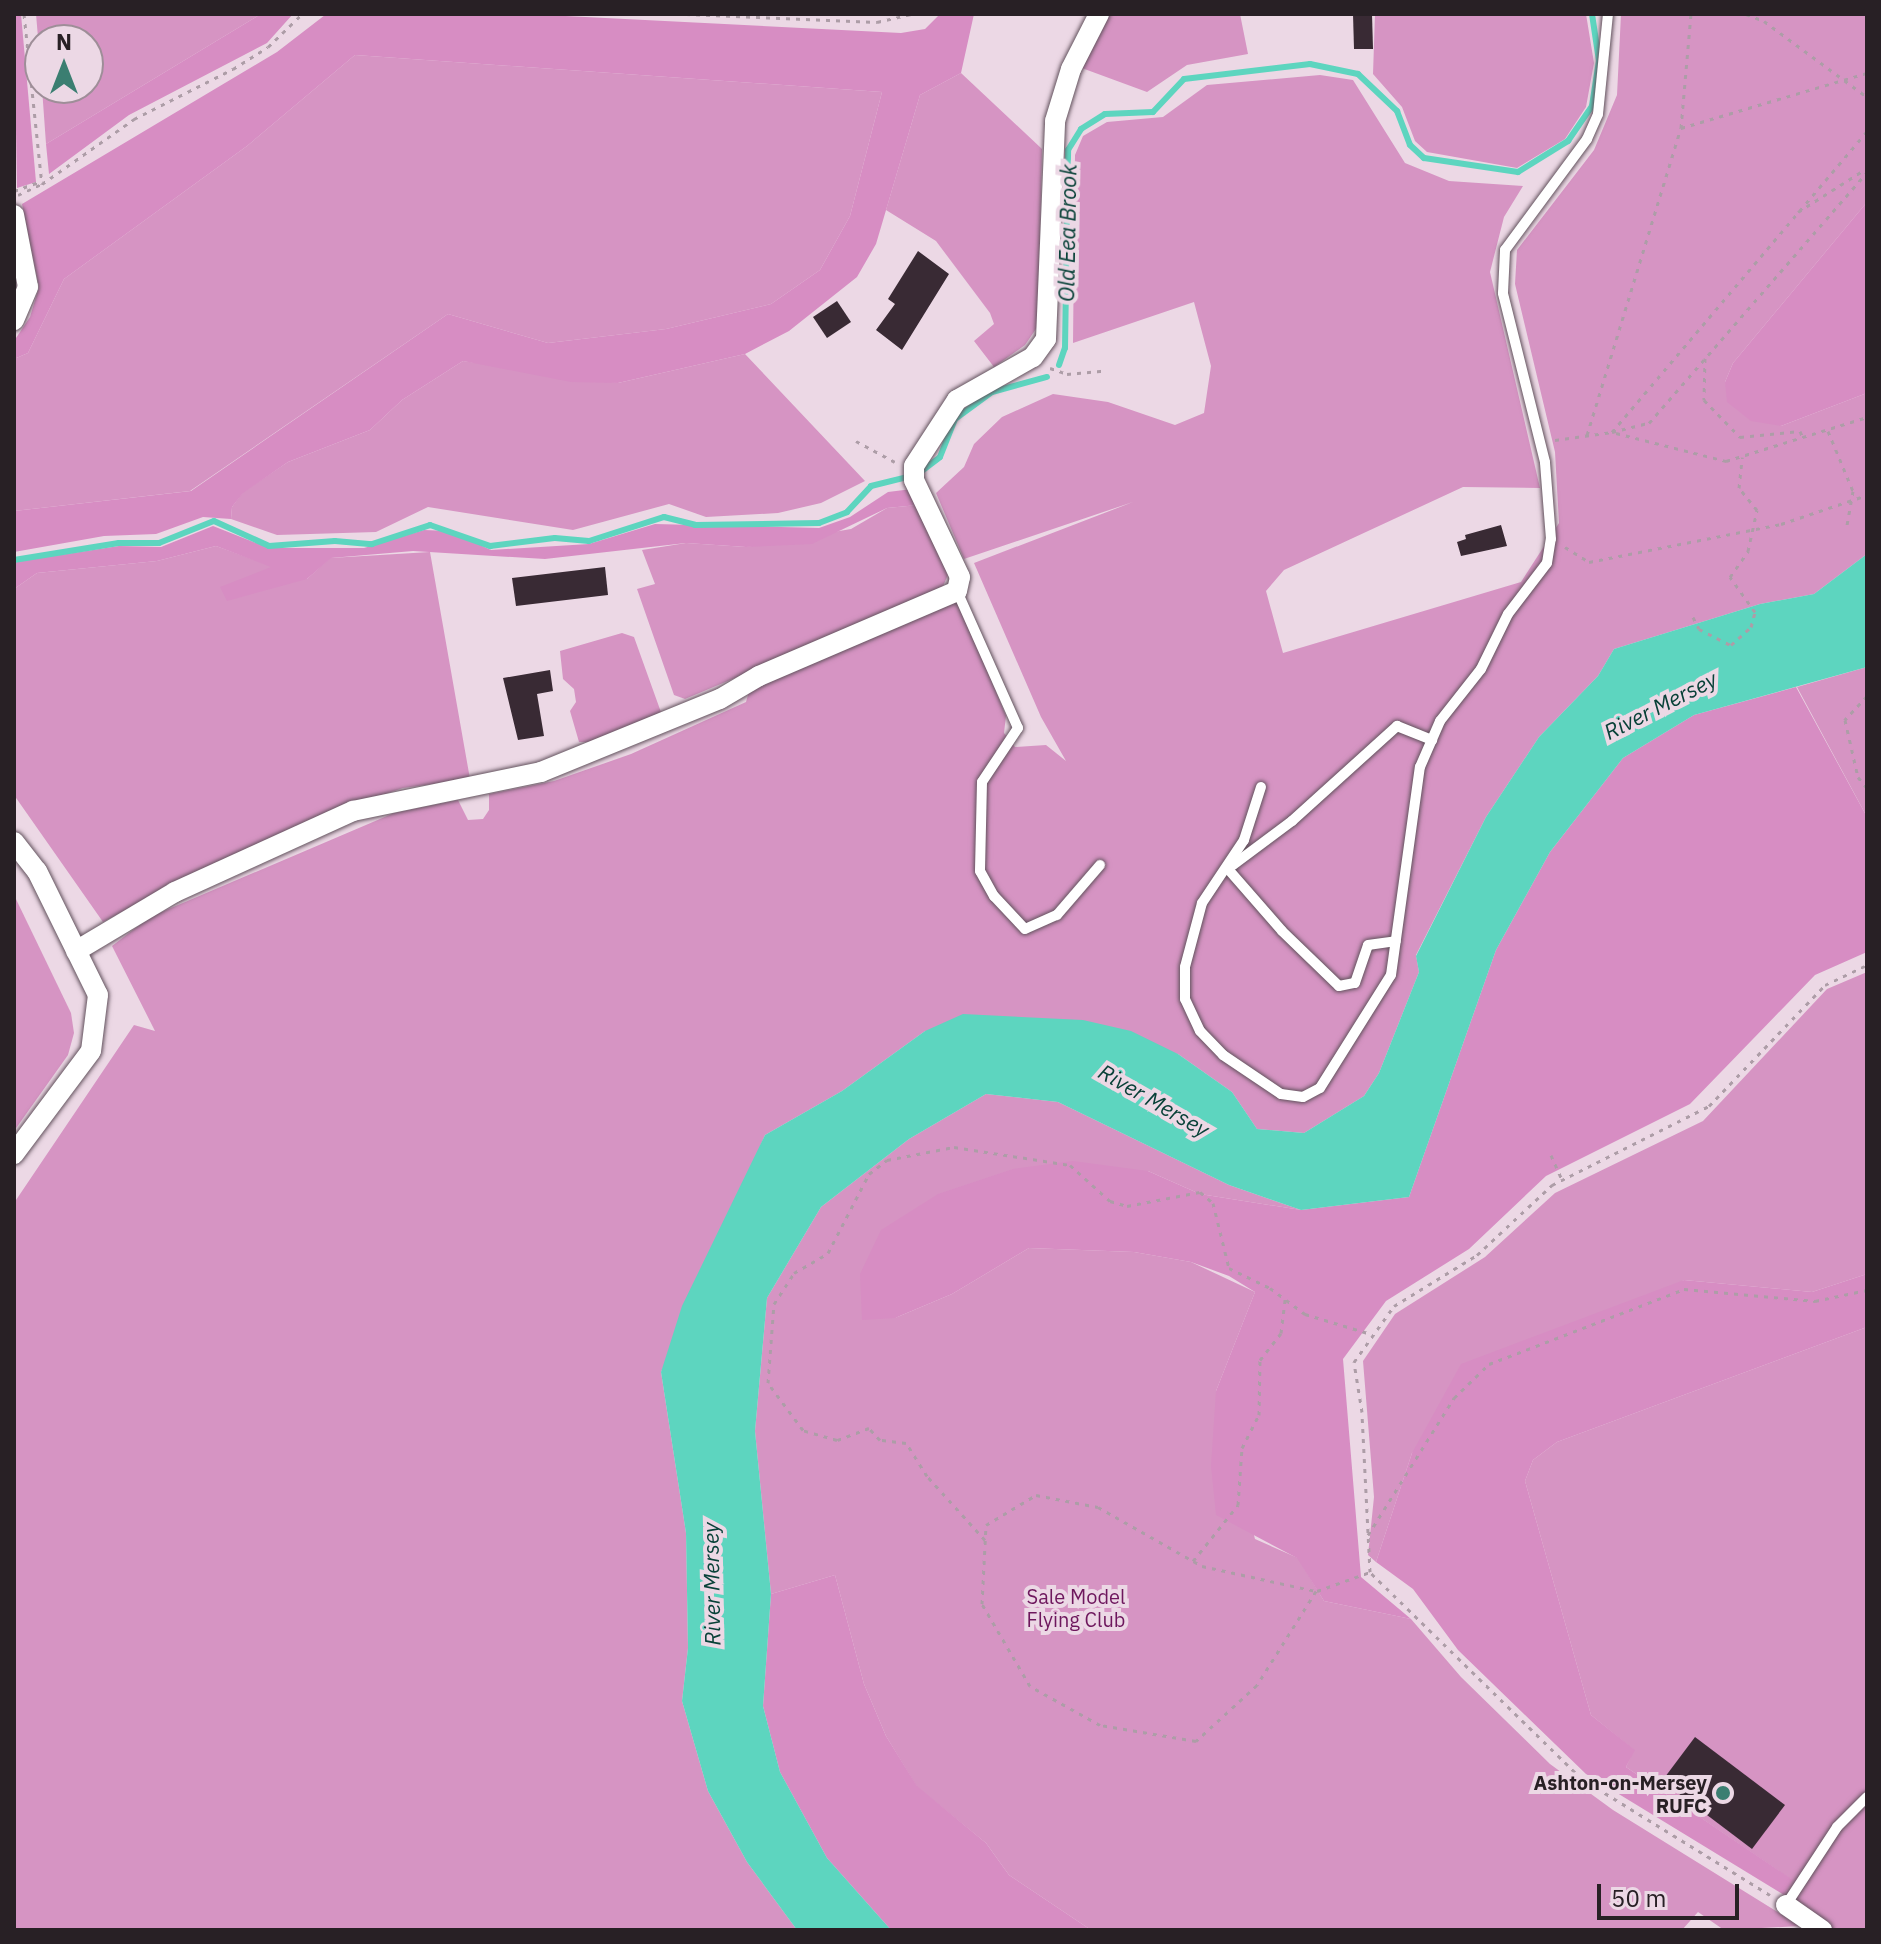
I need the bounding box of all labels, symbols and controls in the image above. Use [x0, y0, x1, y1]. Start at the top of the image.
north arrow [24, 24, 104, 104]
text: N [56, 27, 72, 56]
water label: Old Eea Brook [1053, 164, 1081, 302]
water label: River Mersey [1599, 665, 1721, 745]
water label: River Mersey [1094, 1058, 1214, 1142]
water label: River Mersey [697, 1522, 725, 1646]
park label: Sale Model Flying Club [1027, 1585, 1125, 1632]
place label: Ashton-on-Mersey RUFC [1533, 1770, 1707, 1817]
marker: Ashton-on-Mersey RUFC [1714, 1784, 1732, 1802]
scale bar [1601, 1868, 1743, 1918]
text: 50 m [1611, 1882, 1666, 1914]

